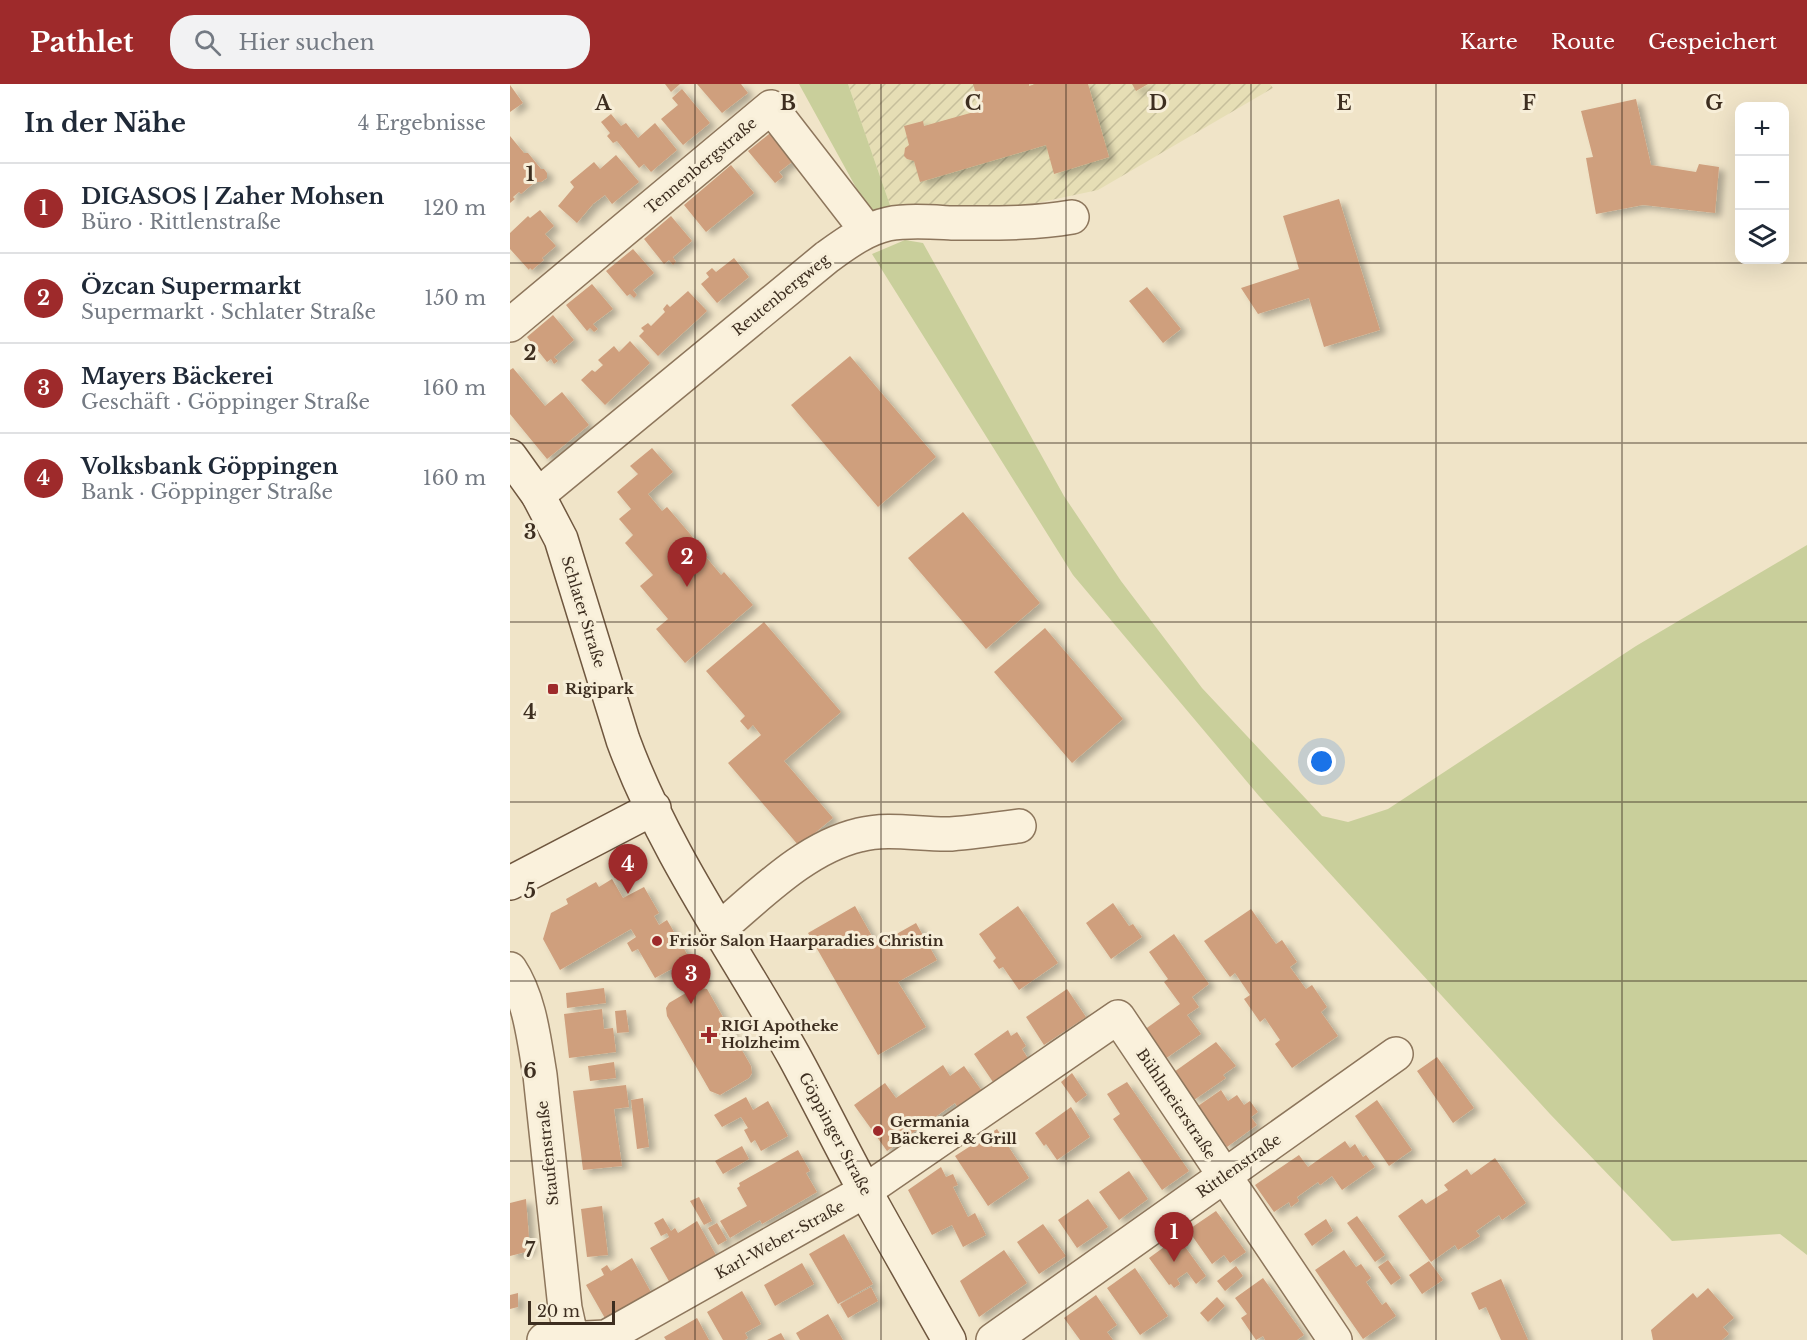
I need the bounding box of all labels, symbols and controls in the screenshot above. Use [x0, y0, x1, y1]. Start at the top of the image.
search box [170, 15, 590, 69]
text: Pathlet [30, 25, 134, 60]
icon: search [191, 26, 224, 59]
text: Hier suchen [239, 29, 375, 56]
text: Karte [1460, 29, 1518, 55]
text: Route [1551, 29, 1615, 55]
text: Gespeichert [1648, 29, 1777, 55]
text: A [594, 91, 612, 115]
text: B [780, 91, 796, 115]
text: C [965, 91, 981, 115]
text: D [1149, 91, 1167, 115]
text: E [1336, 91, 1352, 115]
text: F [1522, 91, 1536, 115]
text: G [1705, 91, 1723, 115]
map controls [1735, 102, 1789, 264]
button: + [1735, 102, 1789, 156]
text: In der Nähe [24, 107, 186, 139]
text: 4 Ergebnisse [358, 111, 486, 135]
street label: Tennenbergstraße [641, 113, 760, 218]
button: − [1735, 156, 1789, 210]
text: 1 [526, 162, 535, 186]
text: DIGASOS | Zaher Mohsen [81, 183, 384, 210]
text: 1 [39, 196, 48, 220]
text: 120 m [423, 196, 486, 220]
text: Büro · Rittlenstraße [81, 210, 281, 234]
button: layers [1735, 210, 1789, 264]
street label: Reutenbergweg [728, 249, 834, 340]
text: Özcan Supermarkt [81, 273, 301, 300]
text: 2 [37, 286, 50, 310]
text: 150 m [424, 286, 486, 310]
text: Supermarkt · Schlater Straße [81, 300, 376, 324]
text: 2 [523, 341, 537, 365]
text: Mayers Bäckerei [81, 363, 273, 390]
text: 3 [37, 376, 50, 400]
text: 160 m [423, 376, 486, 400]
text: Geschäft · Göppinger Straße [81, 390, 370, 414]
text: Volksbank Göppingen [81, 453, 338, 480]
text: 4 [37, 466, 50, 490]
text: 160 m [423, 466, 486, 490]
text: Bank · Göppinger Straße [81, 480, 333, 504]
text: 3 [524, 520, 536, 544]
pin: 2 [668, 538, 706, 587]
street label: Schlater Straße [557, 554, 610, 670]
place label: Rigipark [565, 679, 635, 698]
marker: Rigipark [546, 682, 560, 696]
text: 4 [523, 700, 537, 724]
your location [1307, 747, 1336, 776]
pin: 4 [608, 844, 648, 894]
text: 5 [524, 879, 536, 903]
place label: Frisör Salon Haarparadies Christin [669, 931, 944, 950]
marker: Frisör Salon Haarparadies Christin [650, 934, 664, 948]
pin: 3 [672, 954, 711, 1004]
place label: RIGI Apotheke Holzheim [721, 1016, 839, 1052]
marker: RIGI Apotheke Holzheim [702, 1028, 716, 1042]
street label: Bühlmeierstraße [1132, 1045, 1220, 1163]
text: 6 [523, 1059, 537, 1083]
street label: Göppinger Straße [795, 1069, 876, 1199]
street label: Staufenstraße [533, 1100, 562, 1206]
place label: Germania Bäckerei & Grill [890, 1112, 1018, 1148]
marker: Germania Bäckerei & Grill [871, 1124, 885, 1138]
street label: Rittlenstraße [1193, 1129, 1285, 1202]
street label: Karl-Weber-Straße [712, 1196, 848, 1283]
pin: 1 [1154, 1212, 1194, 1262]
text: 7 [525, 1238, 536, 1262]
scale bar [528, 1298, 615, 1326]
text: 20 m [537, 1301, 580, 1321]

